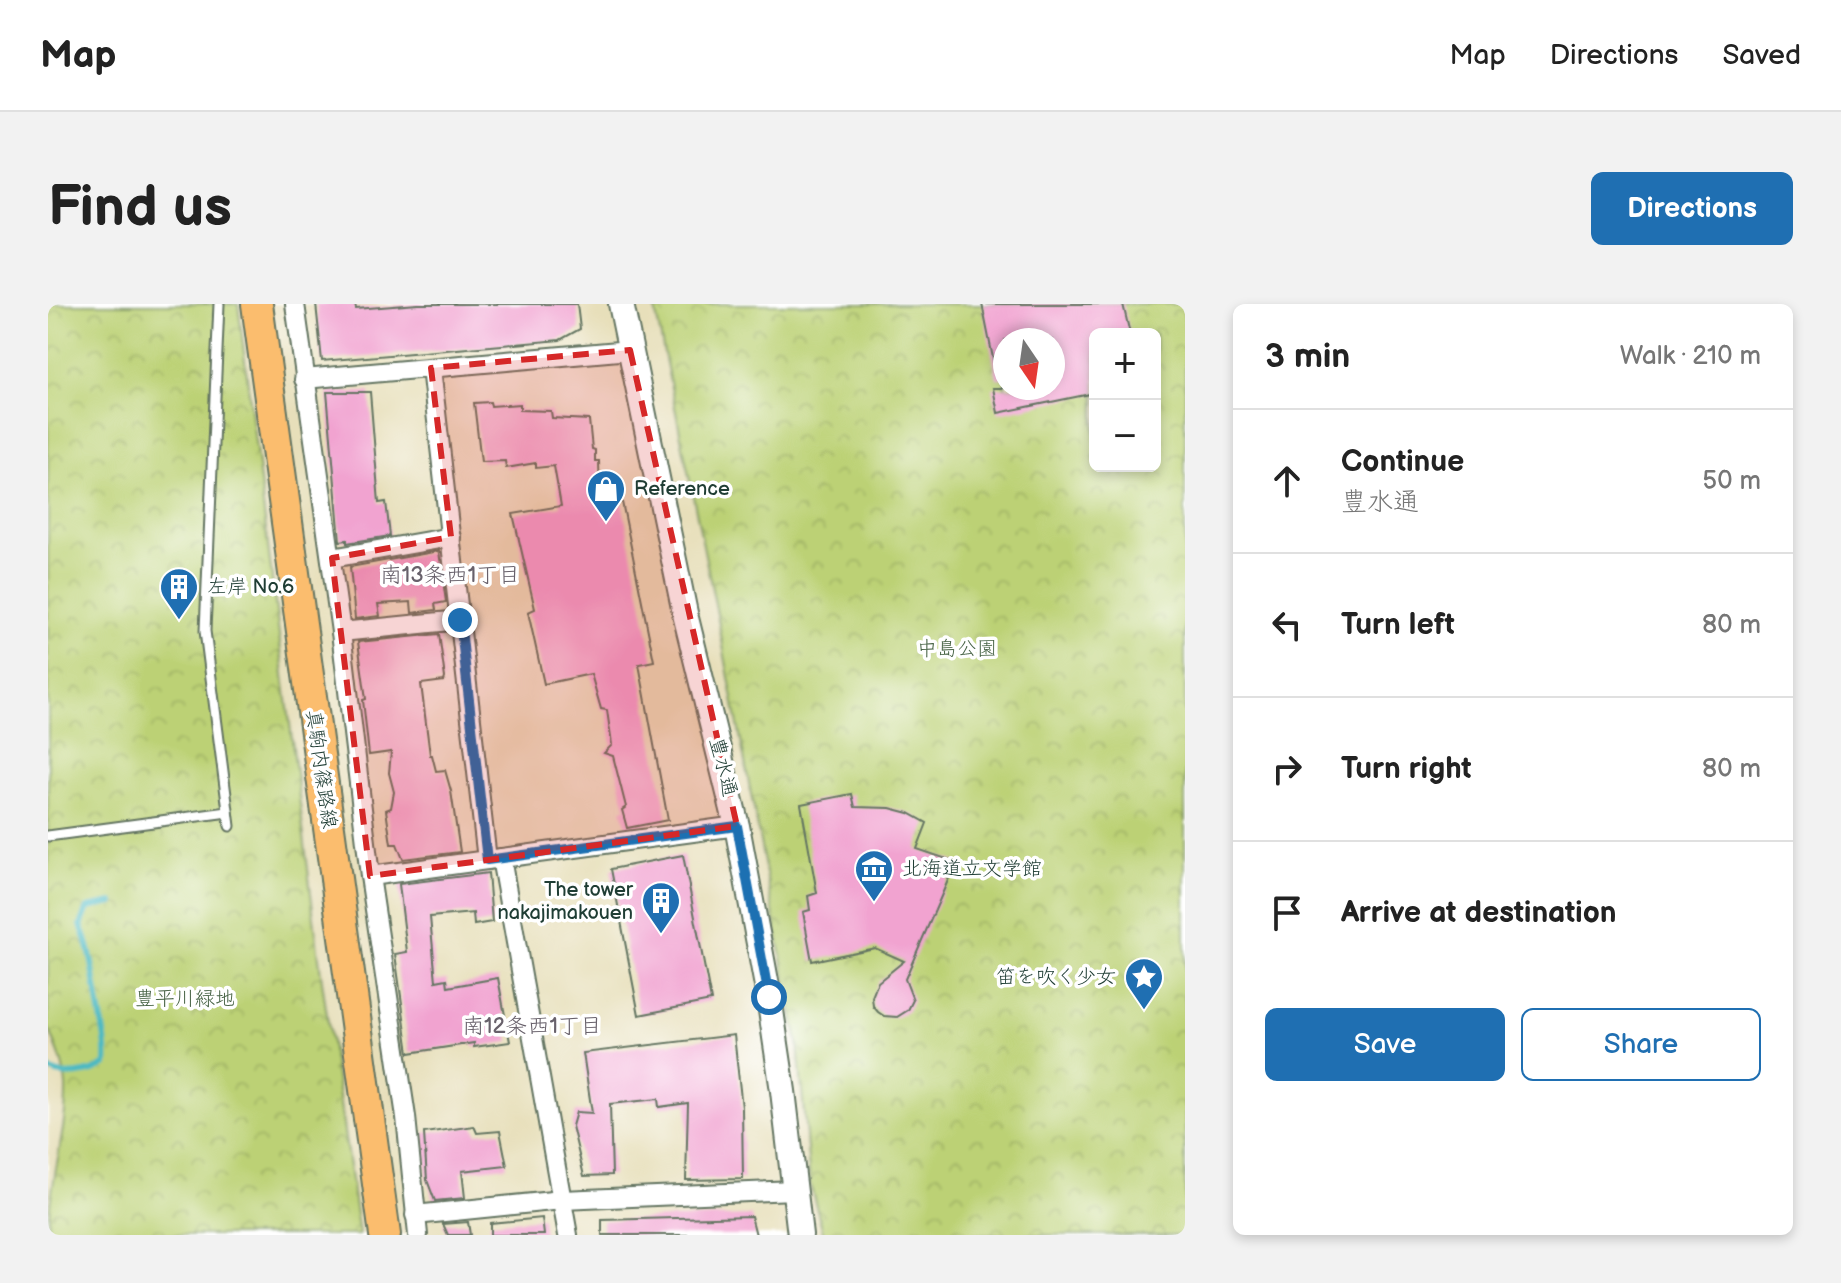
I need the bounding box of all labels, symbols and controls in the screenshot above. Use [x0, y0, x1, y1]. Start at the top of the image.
text: Map [40, 33, 116, 78]
text: Map [1449, 39, 1506, 72]
text: Directions [1550, 39, 1678, 72]
text: Saved [1722, 39, 1801, 72]
button: Directions [1591, 172, 1793, 245]
text: Find us [48, 175, 232, 242]
north arrow [993, 328, 1065, 400]
map controls [1089, 328, 1161, 472]
button: + [1089, 328, 1161, 400]
text: 3 min [1265, 336, 1350, 377]
text: Walk · 210 m [1620, 341, 1761, 372]
button: − [1089, 400, 1161, 472]
text: Continue [1341, 444, 1464, 480]
icon: ahead [1265, 459, 1309, 503]
text: 50 m [1702, 466, 1761, 497]
shop icon: Reference [585, 468, 627, 523]
place label: Reference [634, 477, 730, 501]
text: 豊水通 [1341, 487, 1419, 518]
district label: 南13条西1丁目 [380, 562, 520, 589]
building icon: 左岸 No.6 [158, 566, 200, 621]
place label: 左岸 No.6 [207, 575, 294, 599]
route end [442, 602, 478, 638]
icon: left [1265, 603, 1309, 647]
text: Turn left [1341, 607, 1455, 643]
text: 80 m [1702, 610, 1761, 641]
park label: 中島公園 [917, 637, 997, 661]
street label: 真駒内篠路線 [301, 708, 341, 830]
street label: 豊水通 [704, 735, 742, 799]
icon: right [1265, 747, 1309, 791]
text: Turn right [1341, 751, 1472, 787]
text: 80 m [1702, 754, 1761, 785]
museum icon: 北海道立文学館 [853, 848, 895, 903]
place label: 北海道立文学館 [902, 857, 1042, 881]
place label: The tower nakajimakouen [497, 878, 634, 925]
building icon: The tower nakajimakouen [640, 880, 682, 935]
icon: arrive [1265, 891, 1309, 935]
text: Arrive at destination [1341, 895, 1617, 931]
place icon: 笛を吹く少女 [1123, 956, 1165, 1011]
place label: 笛を吹く少女 [996, 965, 1116, 989]
route start [751, 979, 787, 1015]
park label: 豊平川緑地 [135, 987, 235, 1011]
button: Save [1265, 1008, 1505, 1081]
button: Share [1521, 1008, 1761, 1081]
district label: 南12条西1丁目 [462, 1013, 602, 1040]

